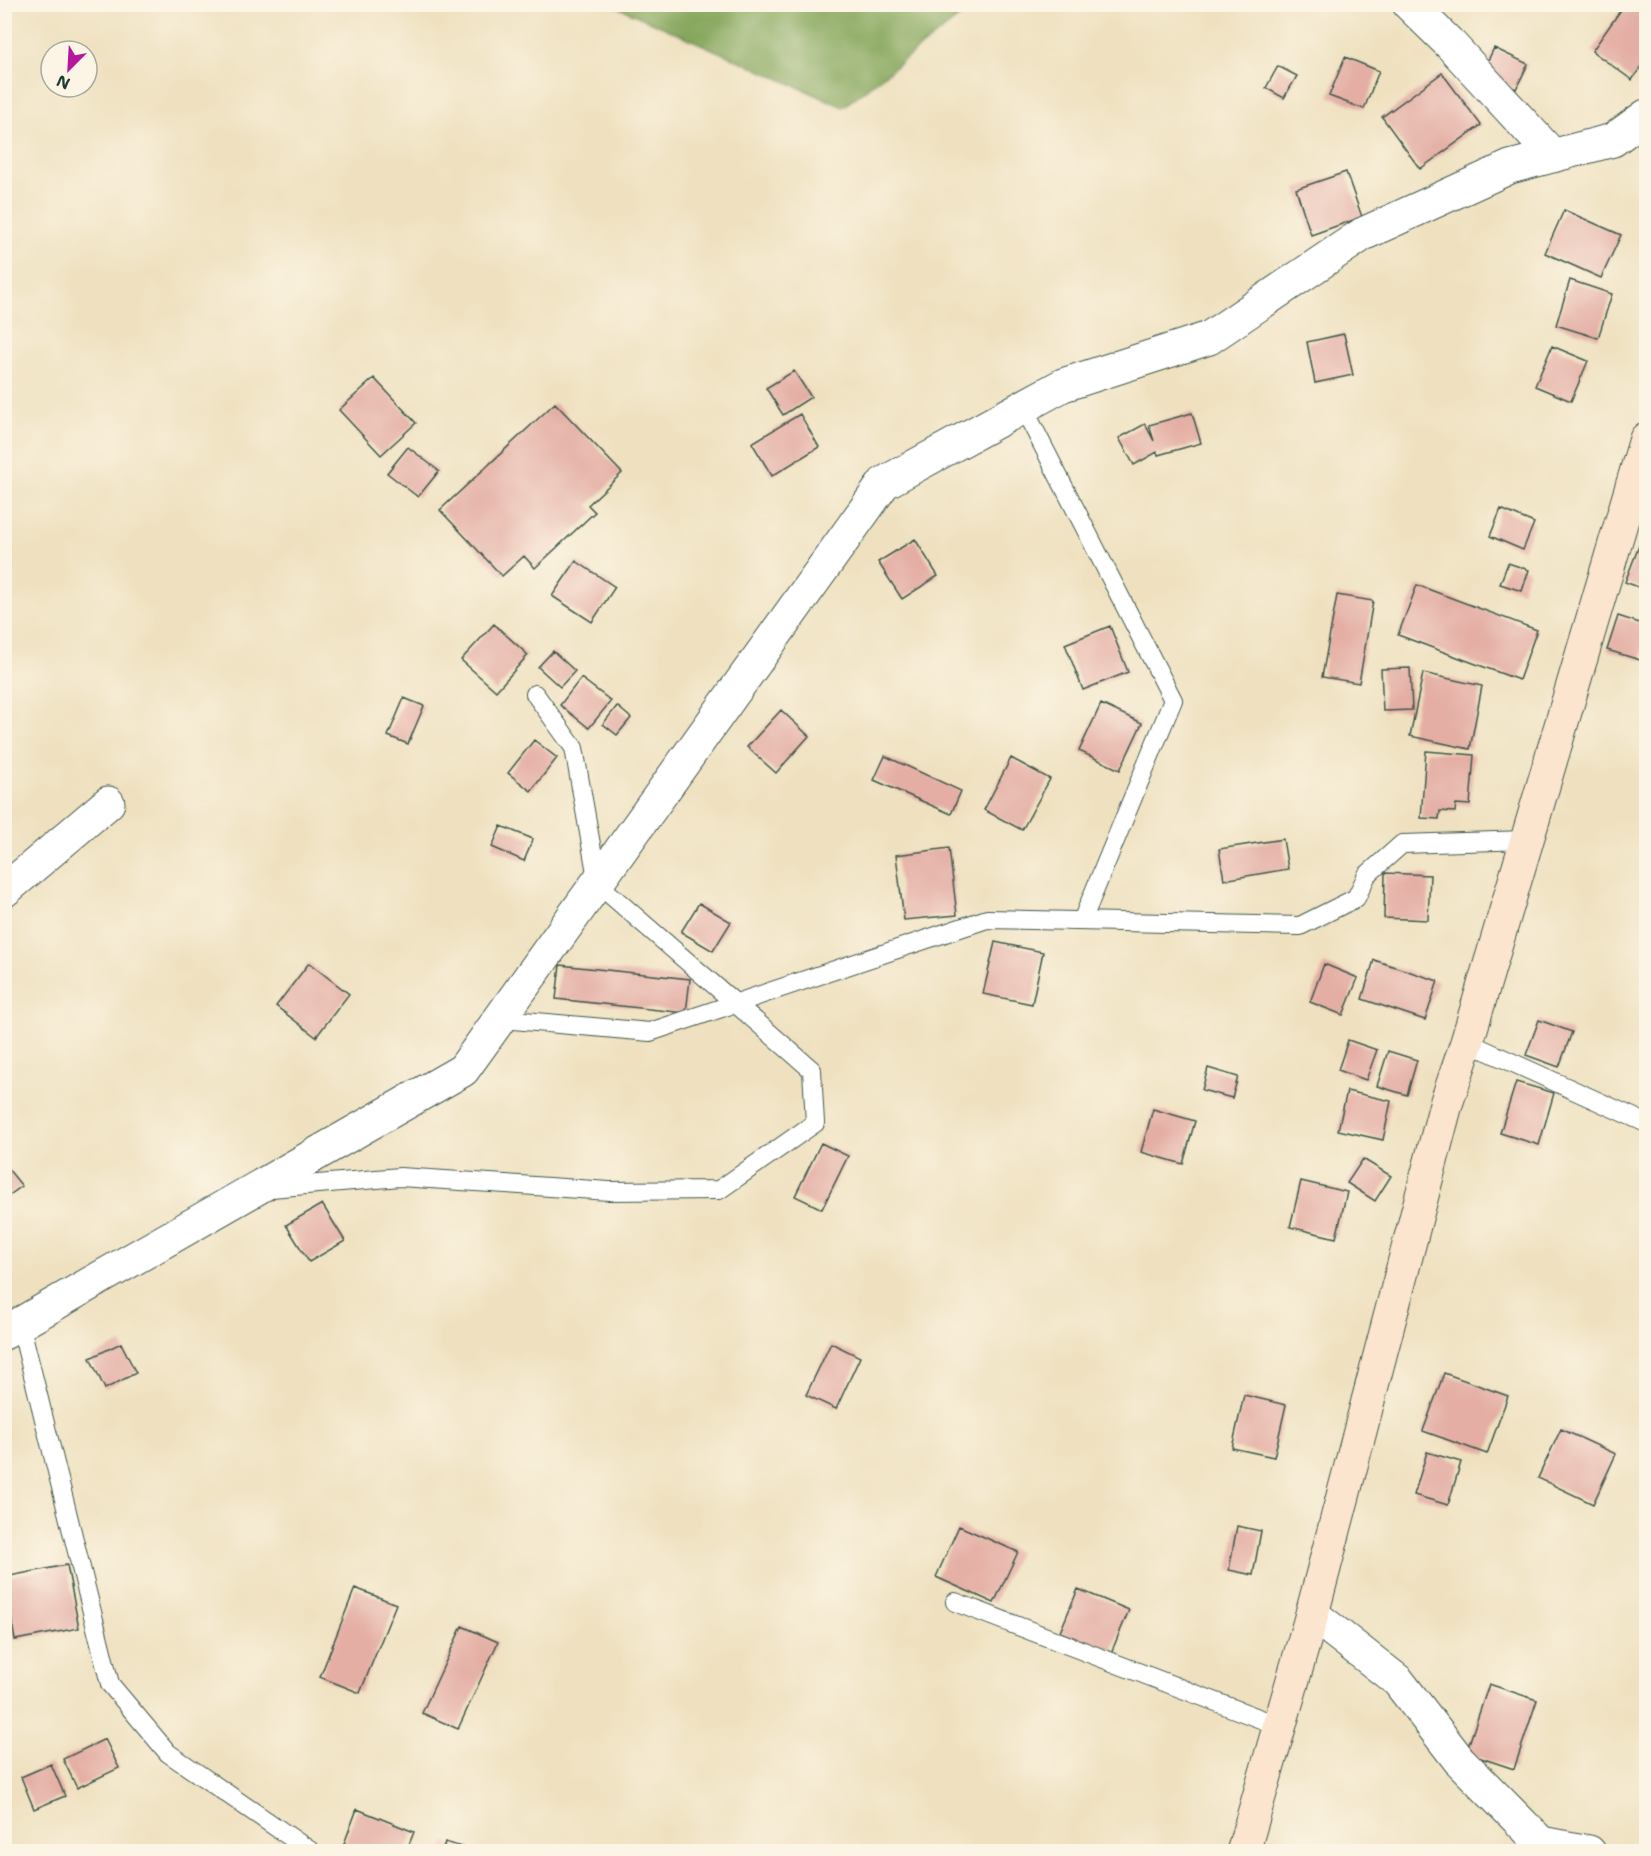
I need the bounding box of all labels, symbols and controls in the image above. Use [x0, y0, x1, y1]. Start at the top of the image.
north arrow [39, 39, 99, 99]
text: N [53, 70, 73, 94]

